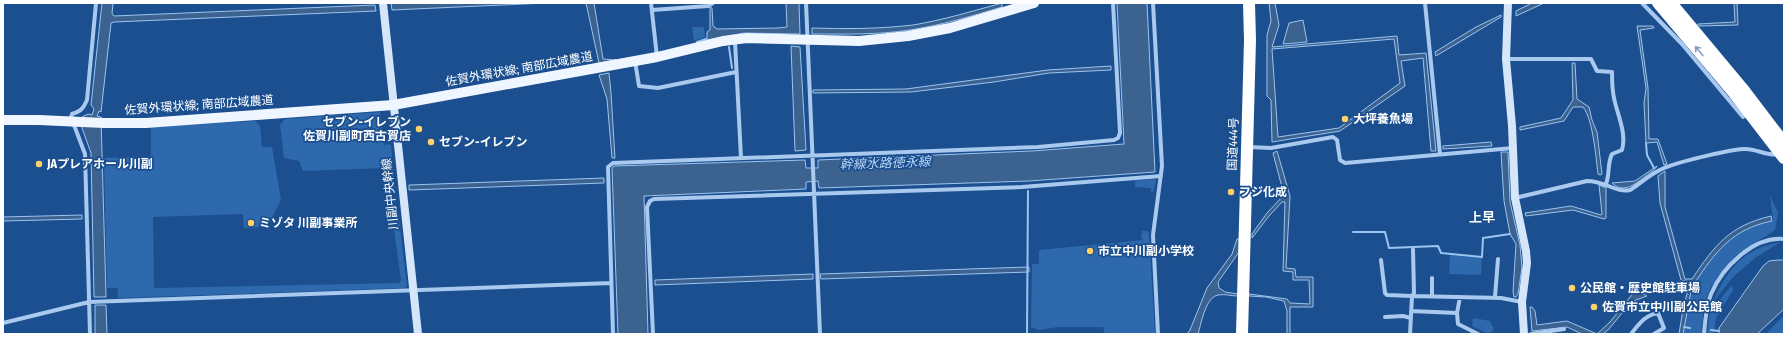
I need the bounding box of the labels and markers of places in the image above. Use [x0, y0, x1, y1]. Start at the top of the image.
place label: 大坪養魚場 [1353, 112, 1413, 126]
marker: 大坪養魚場 [1340, 114, 1350, 124]
place label: セブン-イレブン 佐賀川副町西古賀店 [303, 115, 411, 143]
marker: セブン-イレブン 佐賀川副町西古賀店 [414, 124, 424, 134]
place label: セブン-イレブン [439, 135, 528, 149]
marker: セブン-イレブン [426, 137, 436, 147]
place label: JAプレアホール川副 [46, 157, 153, 171]
marker: JAプレアホール川副 [34, 159, 44, 169]
place label: フジ化成 [1239, 185, 1287, 199]
marker: フジ化成 [1226, 187, 1236, 197]
place label: ミゾタ 川副事業所 [259, 216, 358, 230]
marker: ミゾタ 川副事業所 [246, 218, 256, 228]
place label: 市立中川副小学校 [1098, 244, 1194, 258]
marker: 市立中川副小学校 [1085, 246, 1095, 256]
place label: 公民館・歴史館駐車場 [1580, 281, 1700, 295]
marker: 公民館・歴史館駐車場 [1567, 283, 1577, 293]
place label: 佐賀市立中川副公民館 [1602, 300, 1722, 314]
marker: 佐賀市立中川副公民館 [1589, 302, 1599, 312]

